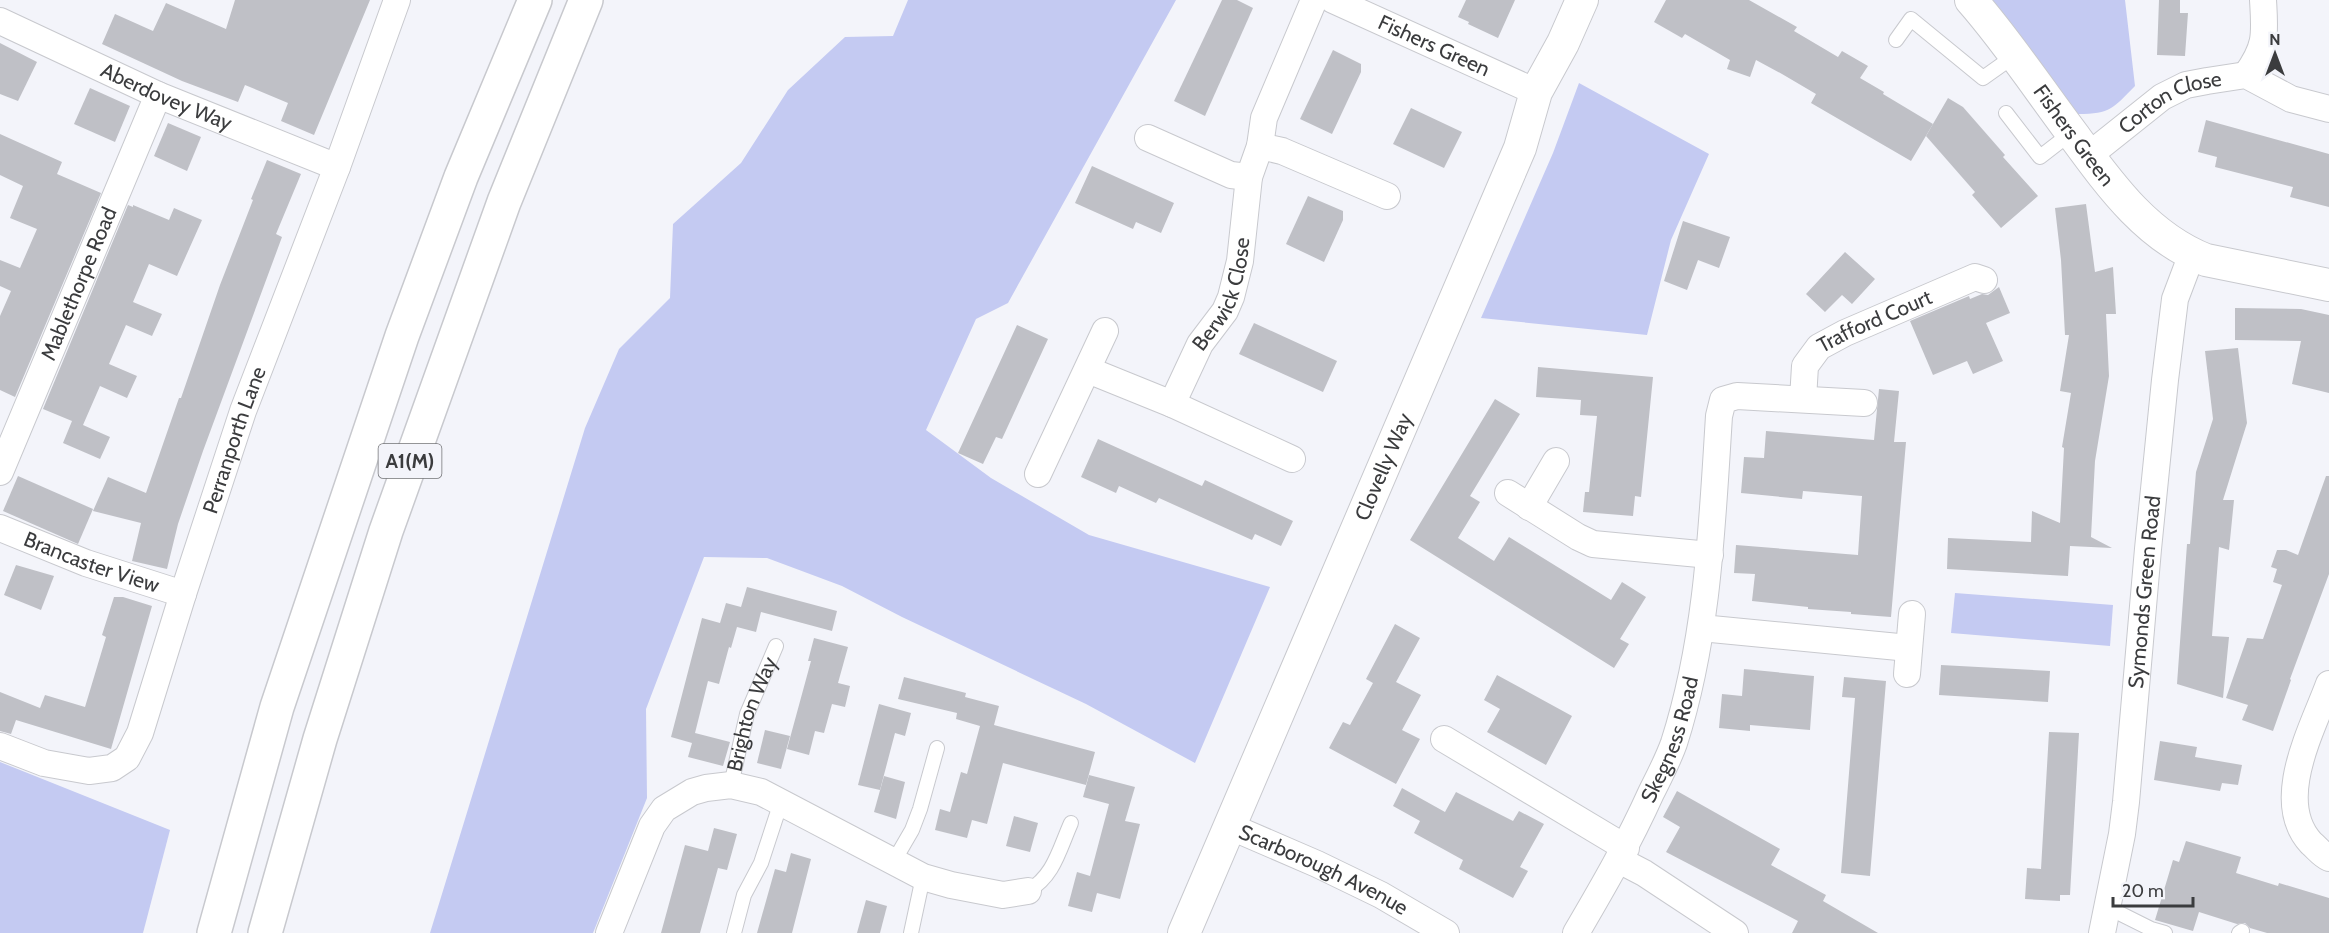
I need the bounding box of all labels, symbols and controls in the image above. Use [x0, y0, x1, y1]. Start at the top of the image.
street label: Fishers Green [1375, 9, 1494, 81]
north arrow [2245, 24, 2305, 84]
text: N [2269, 30, 2281, 49]
street label: Aberdovey Way [97, 57, 236, 136]
street label: Corton Close [2113, 66, 2223, 139]
street label: Fishers Green [2029, 79, 2120, 191]
street label: Mablethorpe Road [35, 203, 122, 364]
street label: Berwick Close [1187, 236, 1254, 355]
street label: Trafford Court [1813, 284, 1935, 358]
street label: Perranporth Lane [197, 363, 271, 517]
street label: Clovelly Way [1349, 409, 1417, 524]
road number: A1(M) [378, 444, 442, 478]
street label: Symonds Green Road [2123, 494, 2165, 689]
street label: Brancaster View [20, 526, 163, 598]
street label: Brighton Way [721, 652, 782, 774]
street label: Skegness Road [1635, 674, 1703, 806]
street label: Scarborough Avenue [1235, 819, 1413, 920]
scale bar [2113, 870, 2192, 908]
text: 20 m [2122, 880, 2164, 902]

